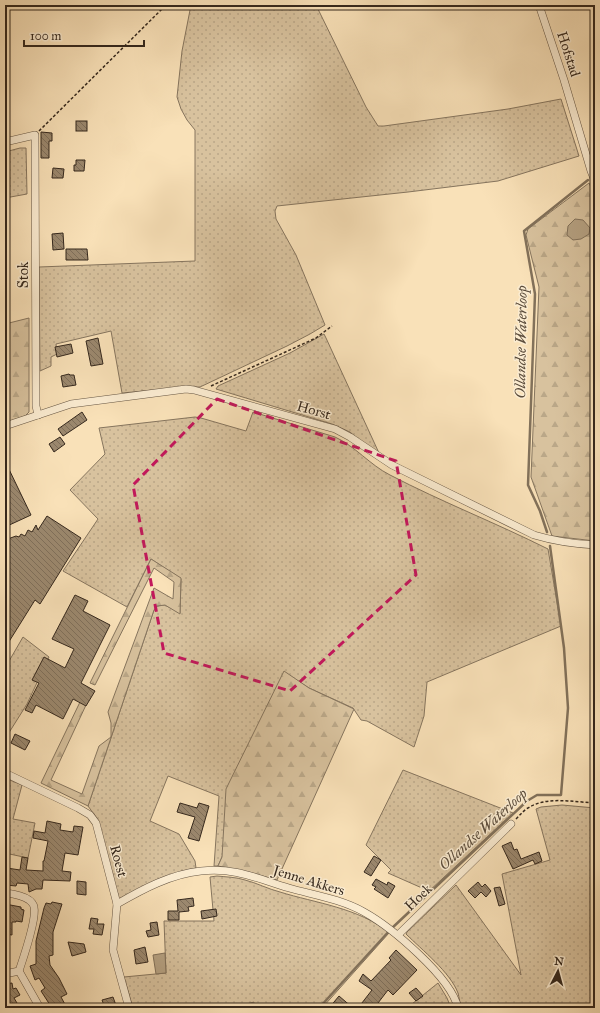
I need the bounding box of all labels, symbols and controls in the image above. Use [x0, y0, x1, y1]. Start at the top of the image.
scale bar [24, 22, 144, 48]
text: 100 m [30, 29, 61, 43]
street label: Hofstad [553, 29, 584, 79]
street label: Stok [15, 261, 32, 288]
water label: Ollandse Waterloop [511, 285, 532, 399]
street label: Horst [295, 398, 333, 423]
water label: Ollandse Waterloop [435, 784, 532, 874]
street label: Roest [106, 843, 131, 879]
street label: Jenne Akkers [269, 861, 347, 900]
street label: Hoek [401, 880, 436, 914]
north arrow [538, 951, 578, 991]
text: N [554, 955, 565, 969]

